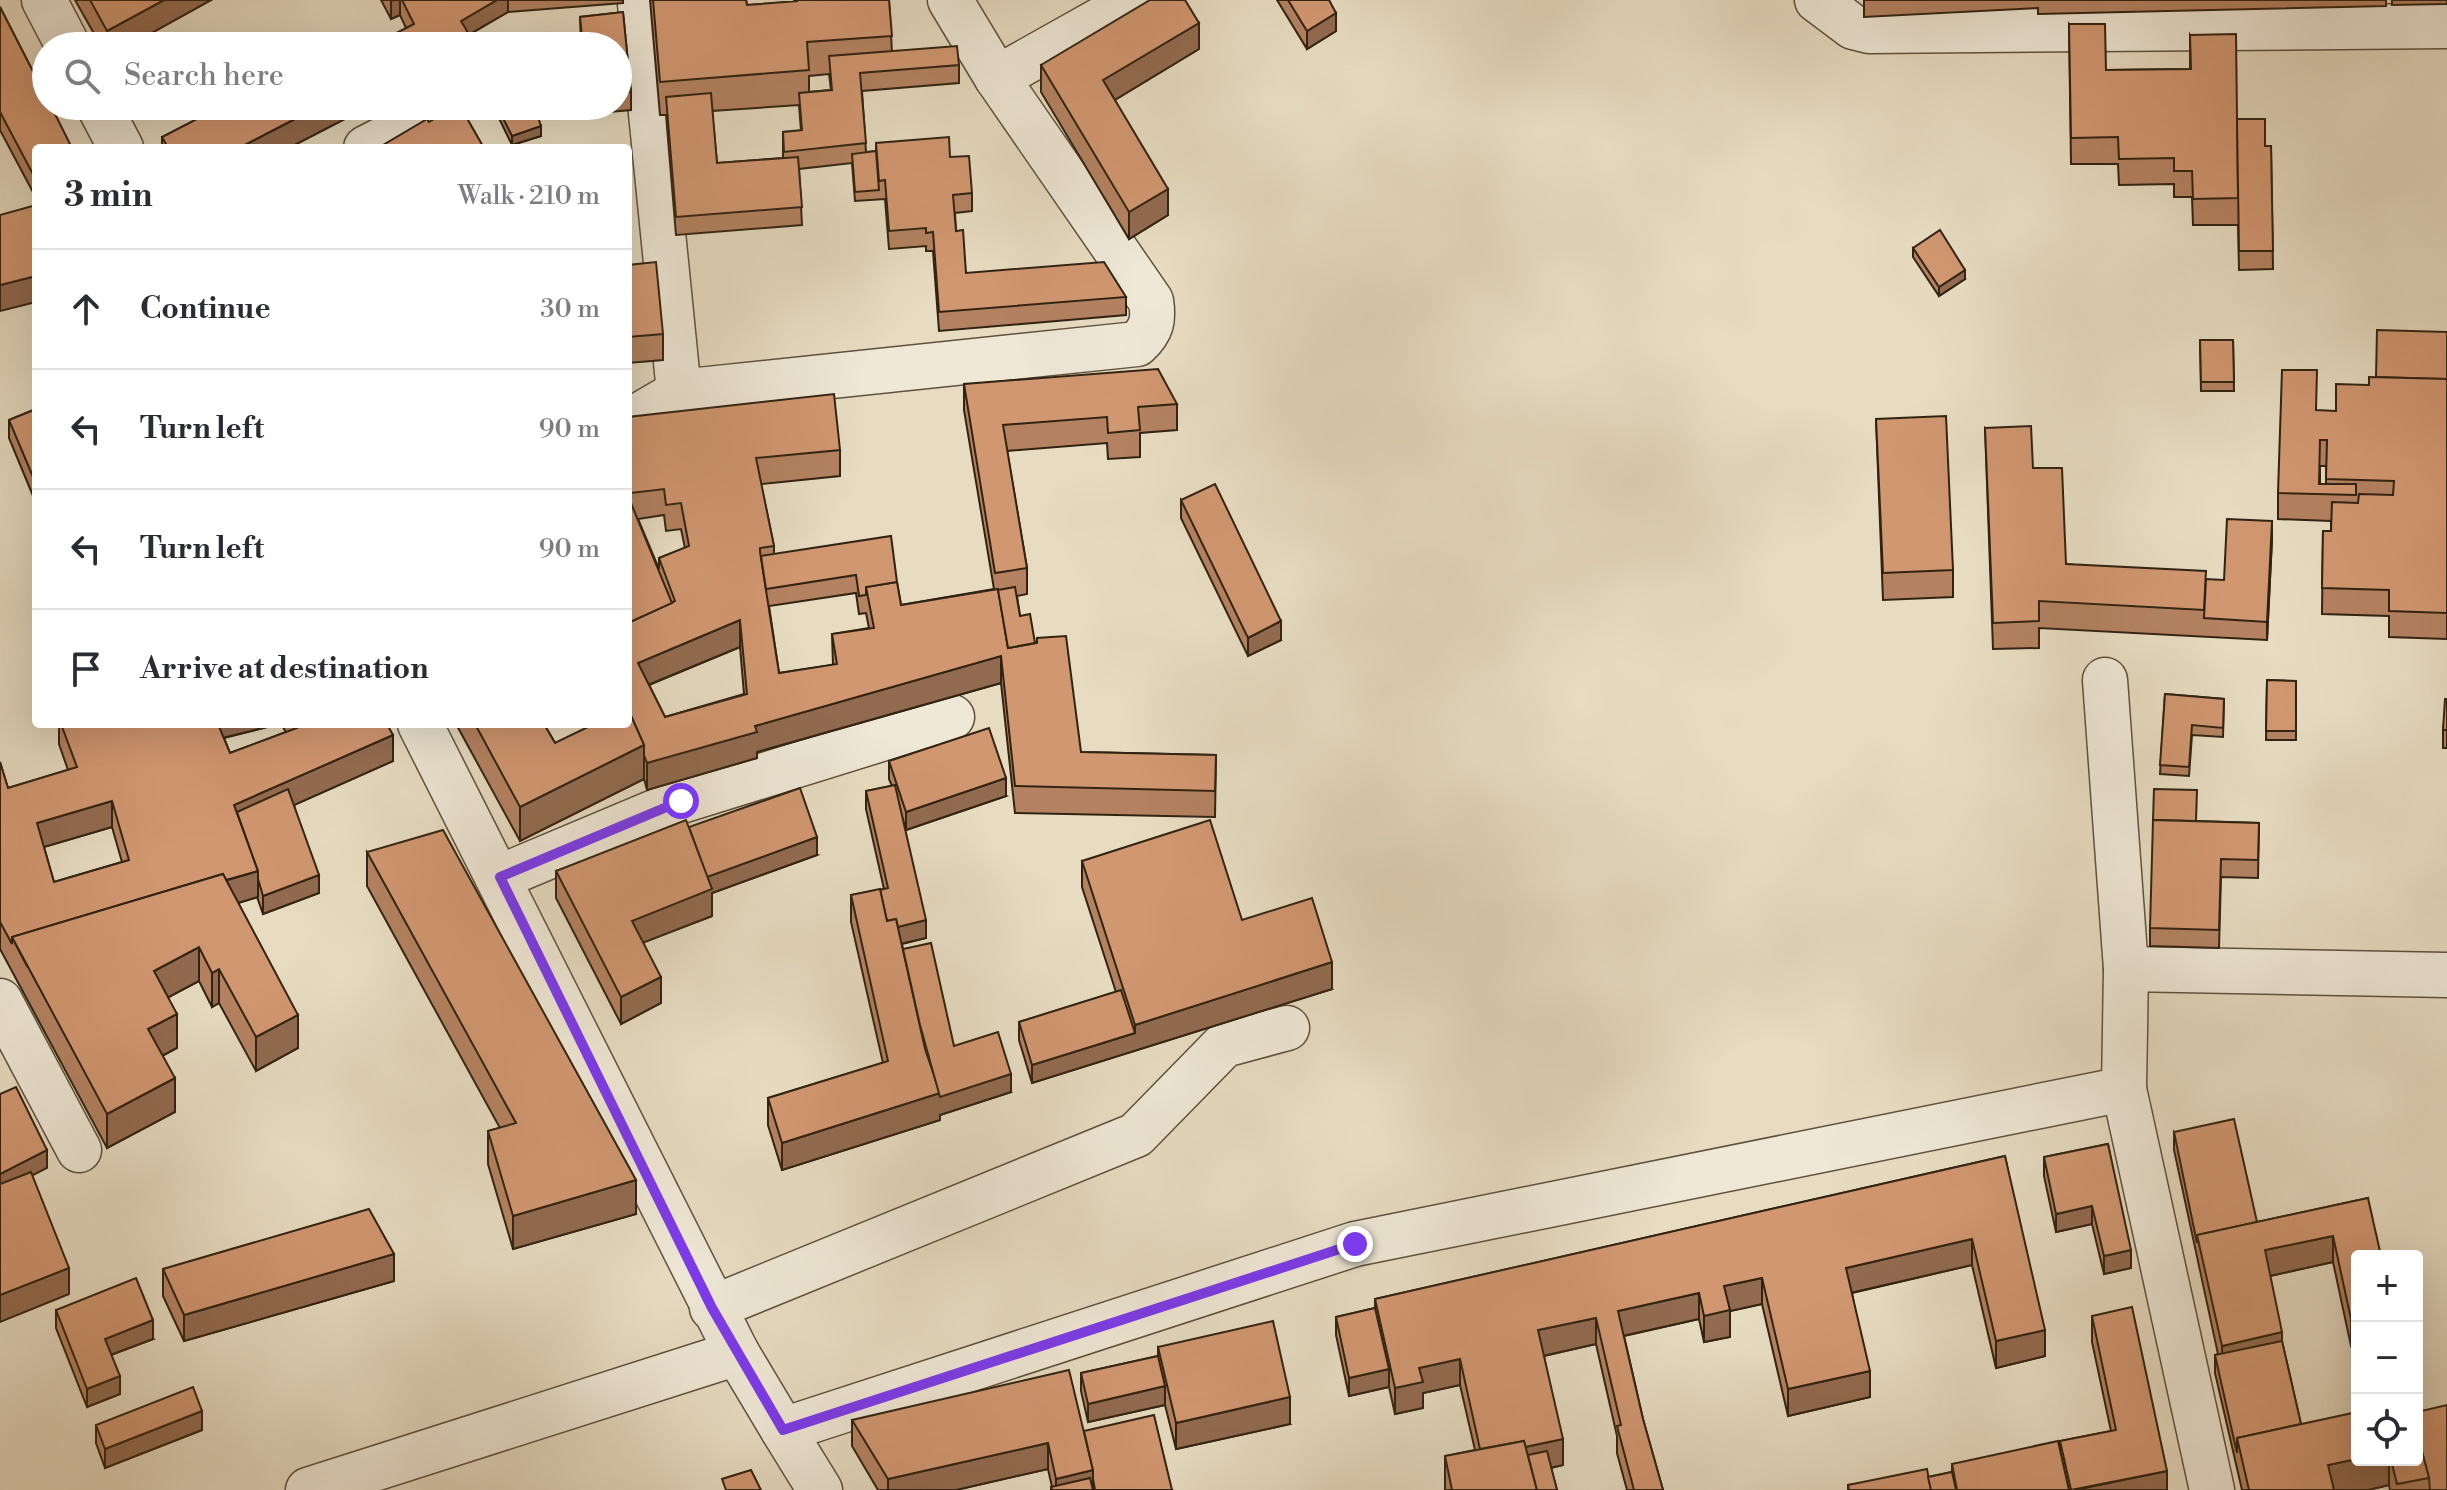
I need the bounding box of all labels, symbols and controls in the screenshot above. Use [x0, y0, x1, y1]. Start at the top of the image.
search box [32, 32, 632, 120]
icon: search [60, 54, 104, 98]
text: Search here [124, 57, 284, 95]
text: 3 min [64, 175, 153, 217]
text: Walk · 210 m [458, 180, 600, 212]
icon: ahead [64, 287, 108, 331]
text: Continue [140, 290, 271, 328]
text: 30 m [540, 293, 600, 325]
icon: left [64, 407, 108, 451]
text: Turn left [140, 410, 264, 448]
text: 90 m [539, 413, 600, 445]
icon: left [64, 527, 108, 571]
text: Turn left [140, 530, 264, 568]
text: 90 m [539, 533, 600, 565]
icon: arrive [64, 647, 108, 691]
text: Arrive at destination [140, 650, 429, 688]
route start [663, 783, 699, 819]
route end [1337, 1226, 1373, 1262]
map controls [2351, 1250, 2423, 1466]
button: + [2351, 1250, 2423, 1322]
button: − [2351, 1322, 2423, 1394]
button: locate [2351, 1394, 2423, 1466]

